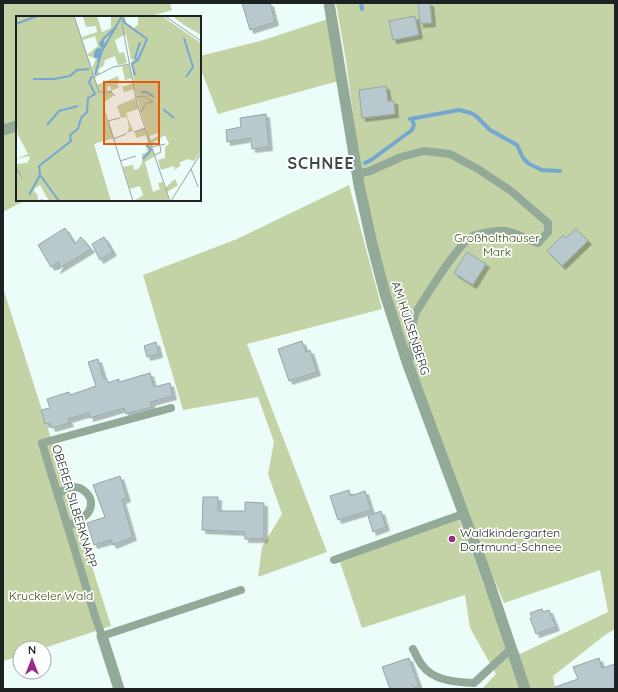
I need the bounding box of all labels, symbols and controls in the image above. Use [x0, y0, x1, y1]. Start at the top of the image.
inset map [16, 16, 201, 201]
district label: SCHNEE [287, 153, 355, 173]
park label: Großholthauser Mark [454, 230, 540, 259]
street label: AM HÜLSENBERG [389, 279, 433, 377]
street label: OBERER SILBERKNAPP [49, 443, 101, 569]
place label: Waldkindergarten Dortmund-Schnee [460, 525, 562, 554]
marker: Waldkindergarten Dortmund-Schnee [447, 534, 457, 544]
park label: Kruckeler Wald [9, 588, 93, 603]
north arrow [12, 640, 52, 680]
text: N [28, 643, 36, 657]

